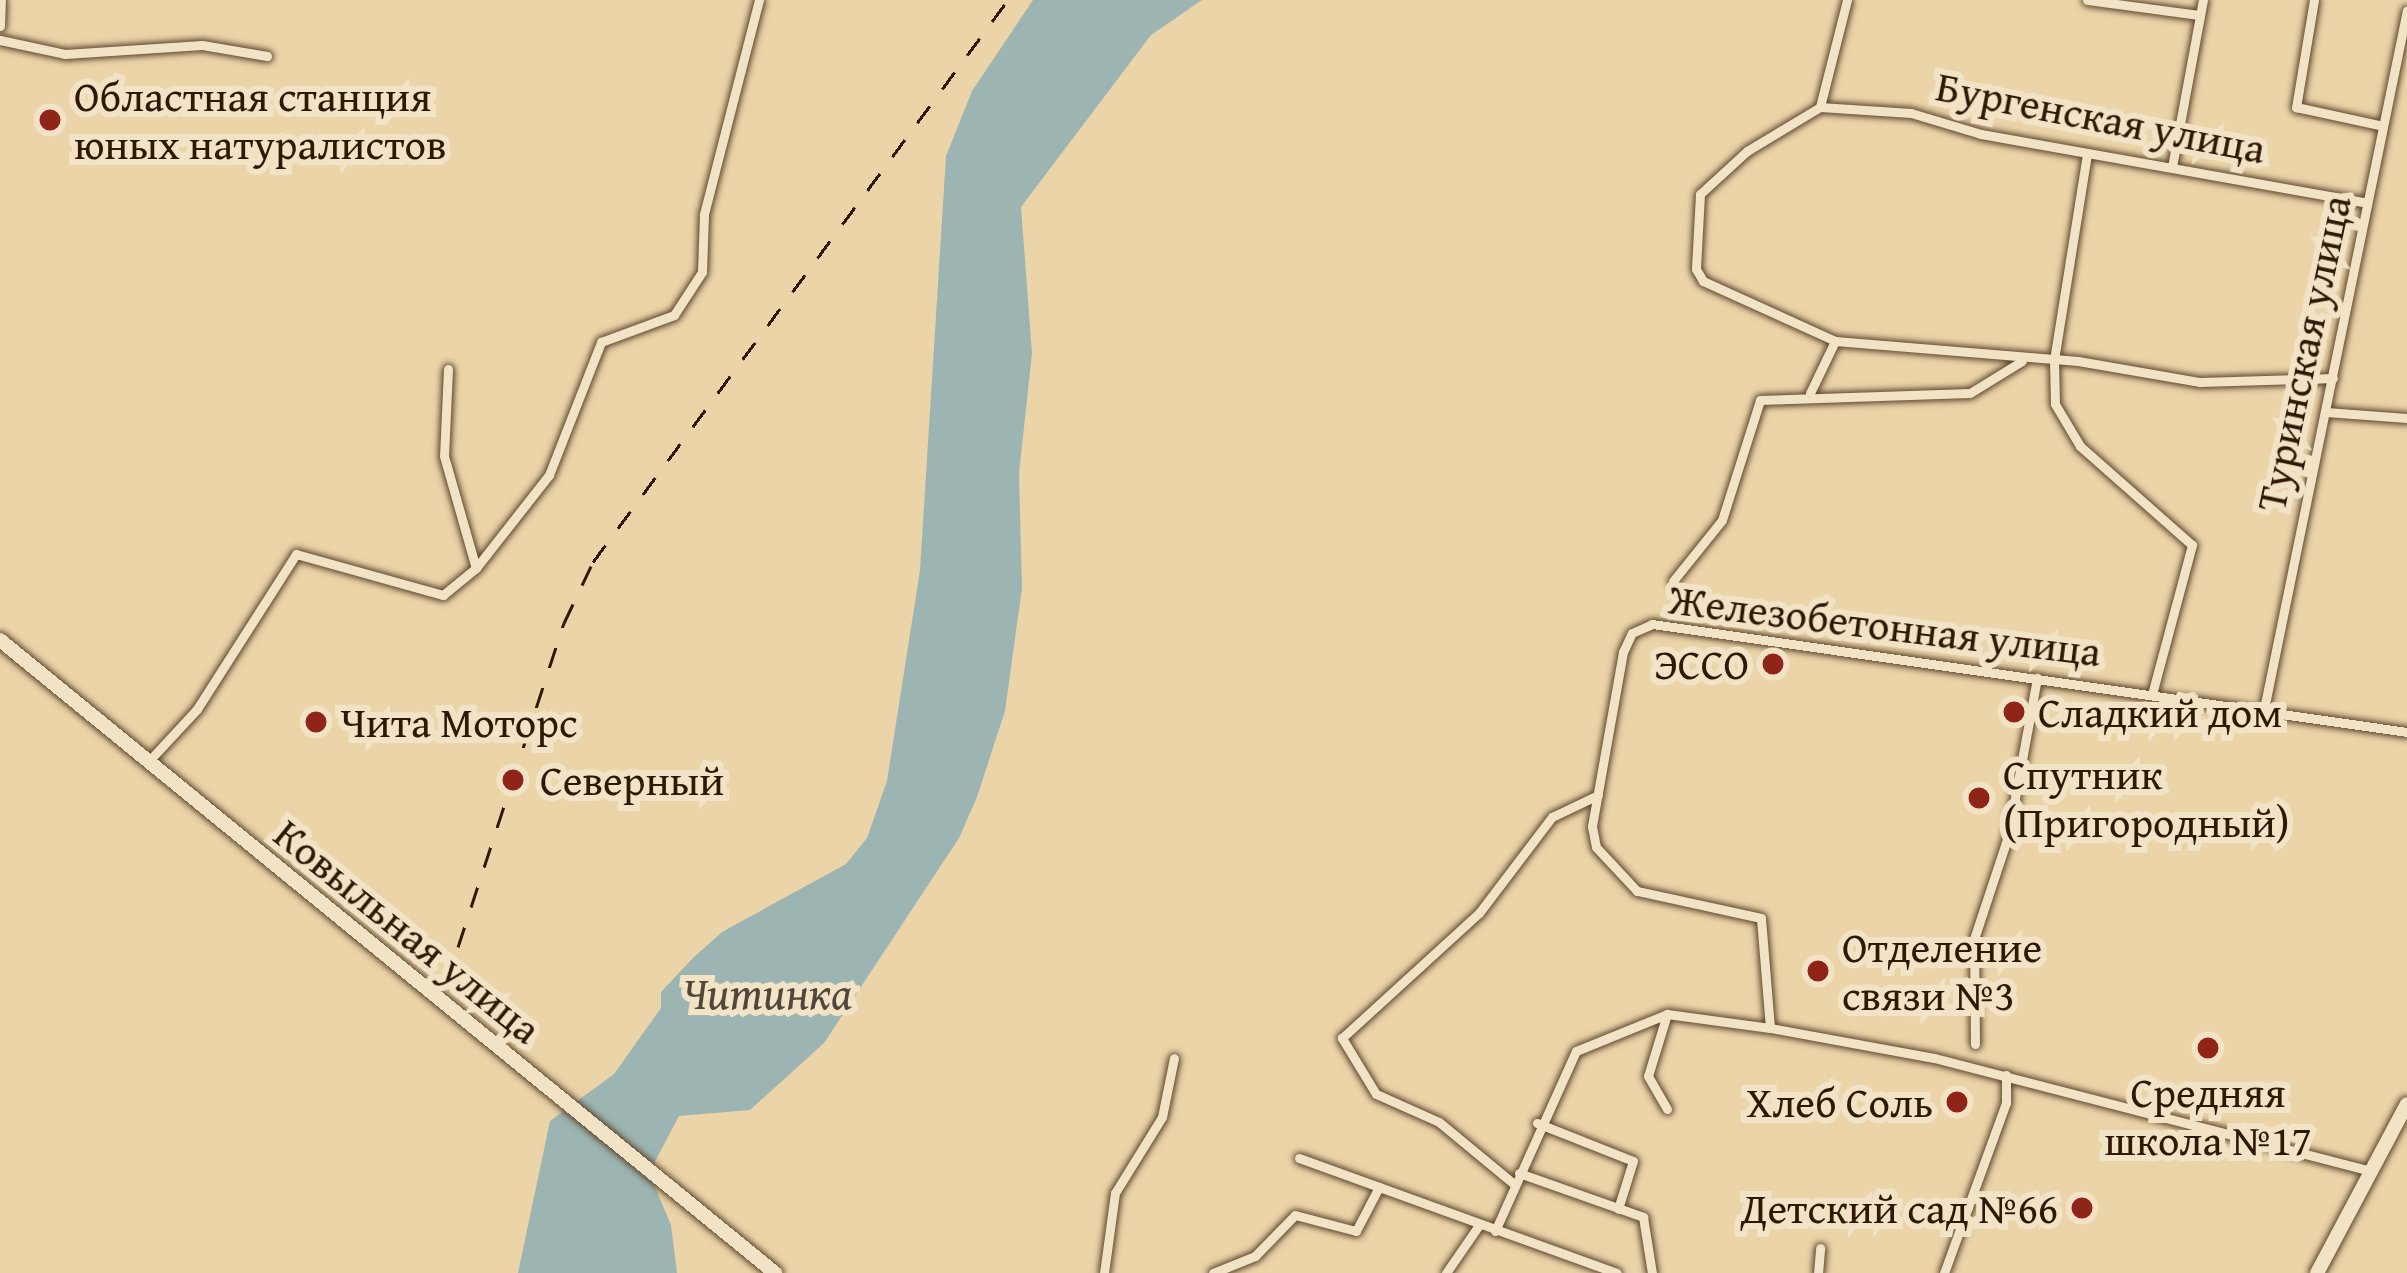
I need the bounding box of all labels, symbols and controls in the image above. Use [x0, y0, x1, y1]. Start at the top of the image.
street label: Бургенская улица [1932, 60, 2270, 174]
place label: Областная станция юных натуралистов [74, 71, 446, 170]
marker: Областная станция юных натуралистов [37, 107, 63, 133]
street label: Туринская улица [2245, 191, 2361, 515]
street label: Железобетонная улица [1666, 573, 2104, 677]
place label: ЭССО [1654, 639, 1749, 689]
marker: ЭССО [1760, 651, 1786, 677]
place label: Сладкий дом [2038, 687, 2282, 737]
place label: Чита Моторс [340, 697, 578, 747]
marker: Сладкий дом [2001, 699, 2027, 725]
marker: Чита Моторс [303, 709, 329, 735]
place label: Спутник (Пригородный) [2003, 749, 2290, 848]
place label: Северный [540, 755, 724, 805]
marker: Северный [497, 764, 529, 796]
marker: Спутник (Пригородный) [1966, 785, 1992, 811]
street label: Ковыльная улица [265, 808, 551, 1054]
place label: Отделение связи №3 [1842, 922, 2042, 1020]
marker: Отделение связи №3 [1805, 958, 1831, 984]
water label: Читинка [682, 966, 852, 1020]
marker: Средняя школа №17 [2195, 1035, 2221, 1061]
place label: Средняя школа №17 [2104, 1067, 2312, 1166]
place label: Хлеб Соль [1746, 1077, 1933, 1127]
marker: Хлеб Соль [1944, 1089, 1970, 1115]
place label: Детский сад №66 [1741, 1183, 2058, 1233]
marker: Детский сад №66 [2069, 1195, 2095, 1221]

